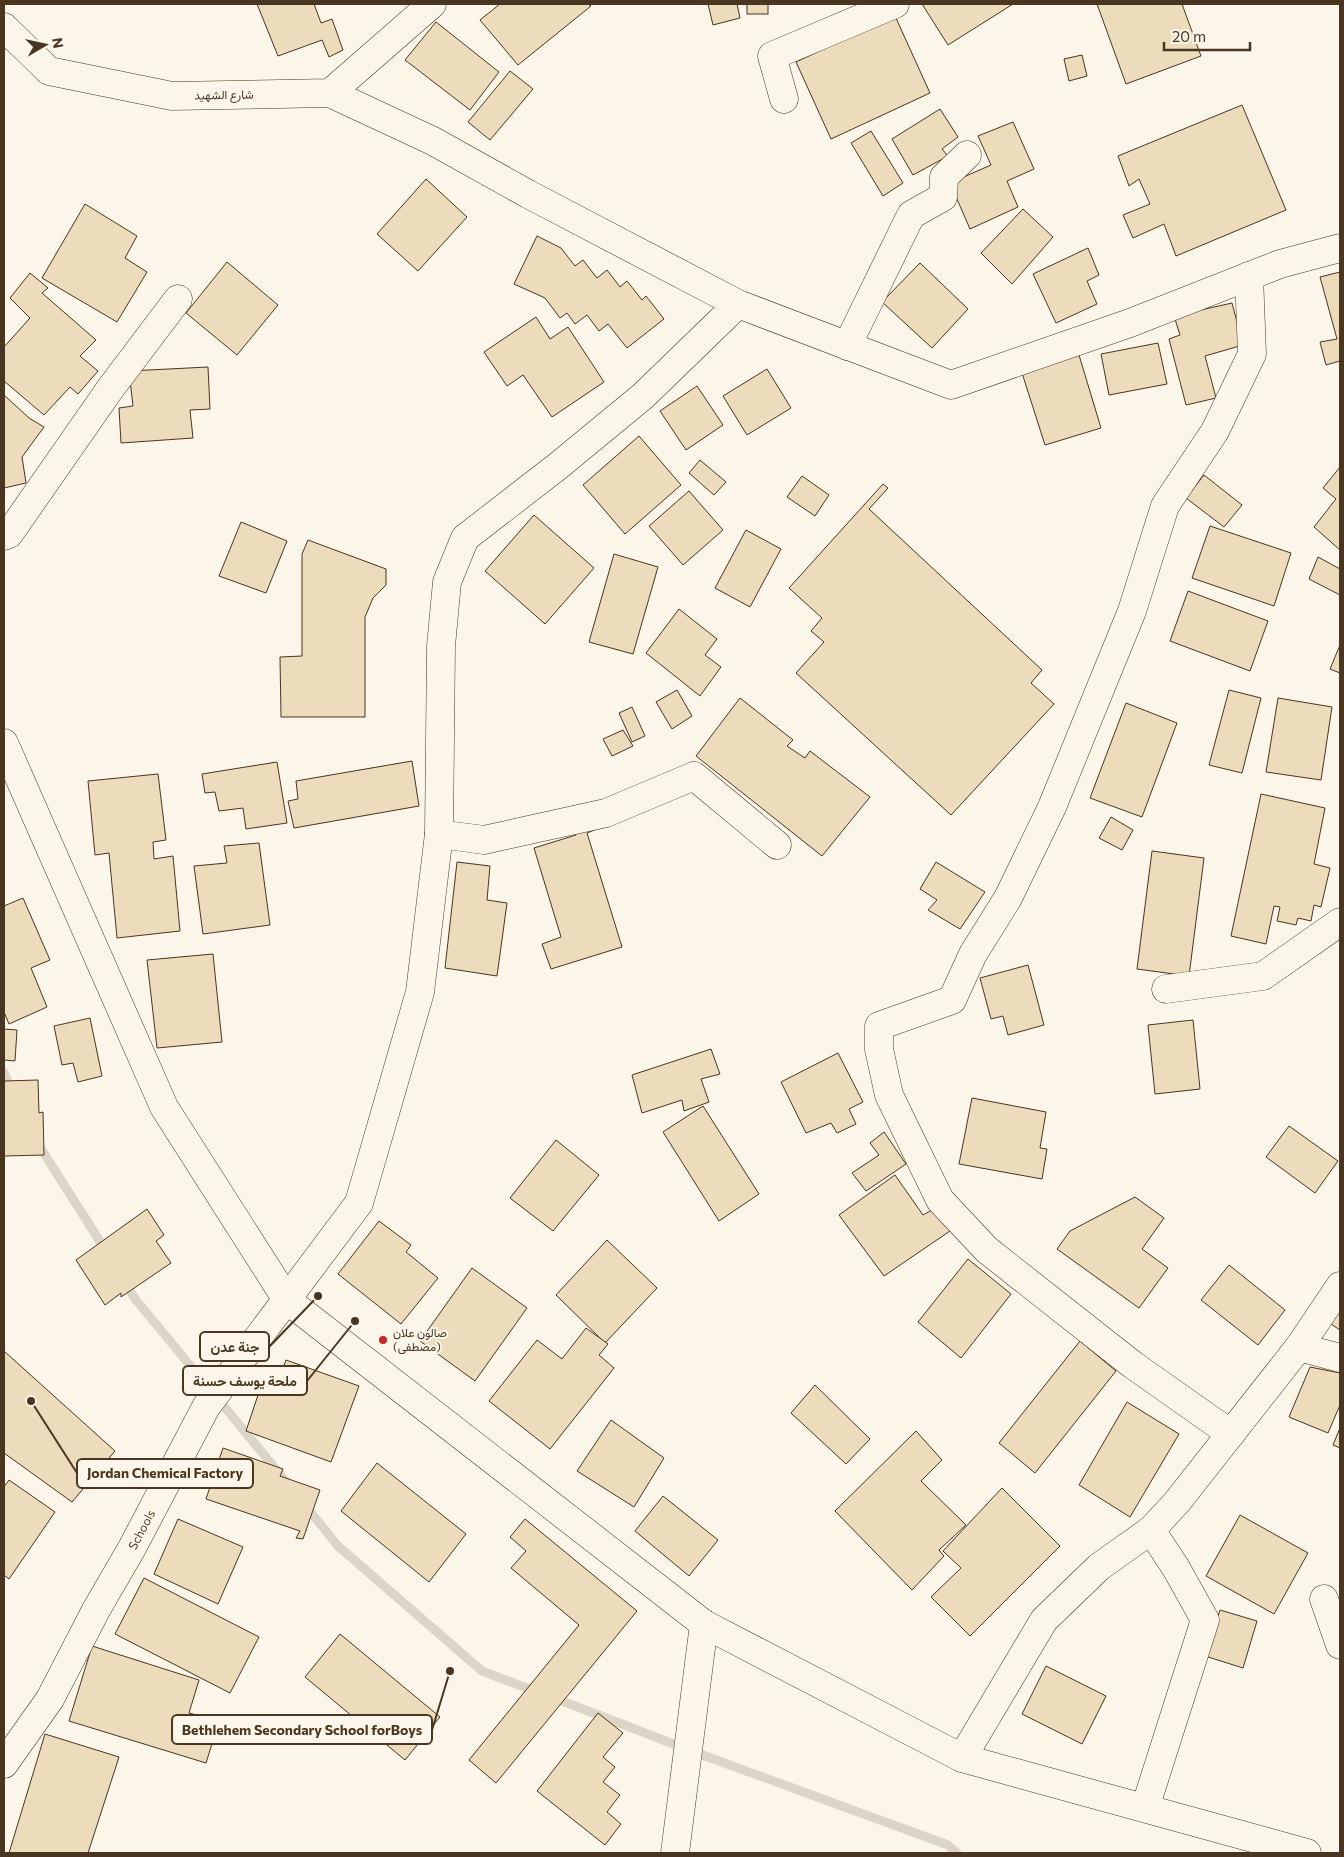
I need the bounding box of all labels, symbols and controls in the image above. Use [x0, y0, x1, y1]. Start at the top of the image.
north arrow [20, 20, 70, 70]
scale bar [1164, 20, 1250, 52]
text: 20 m [1172, 27, 1206, 45]
text: N [49, 36, 68, 49]
street label: شارع الشهيد [194, 86, 254, 105]
place label: صالون علان (مصطفى) [393, 1325, 447, 1355]
callout: جنة عدن [200, 1332, 269, 1361]
marker: صالون علان (مصطفى) [377, 1334, 389, 1346]
text: جنة عدن [210, 1338, 260, 1356]
callout: ملحة يوسف حسنة [183, 1366, 307, 1395]
text: ملحة يوسف حسنة [193, 1372, 297, 1390]
callout: Jordan Chemical Factory [77, 1459, 253, 1488]
text: Jordan Chemical Factory [87, 1464, 243, 1481]
street label: Schools [125, 1507, 157, 1552]
callout: Bethlehem Secondary School forBoys [172, 1715, 432, 1744]
text: Bethlehem Secondary School forBoys [182, 1721, 423, 1738]

